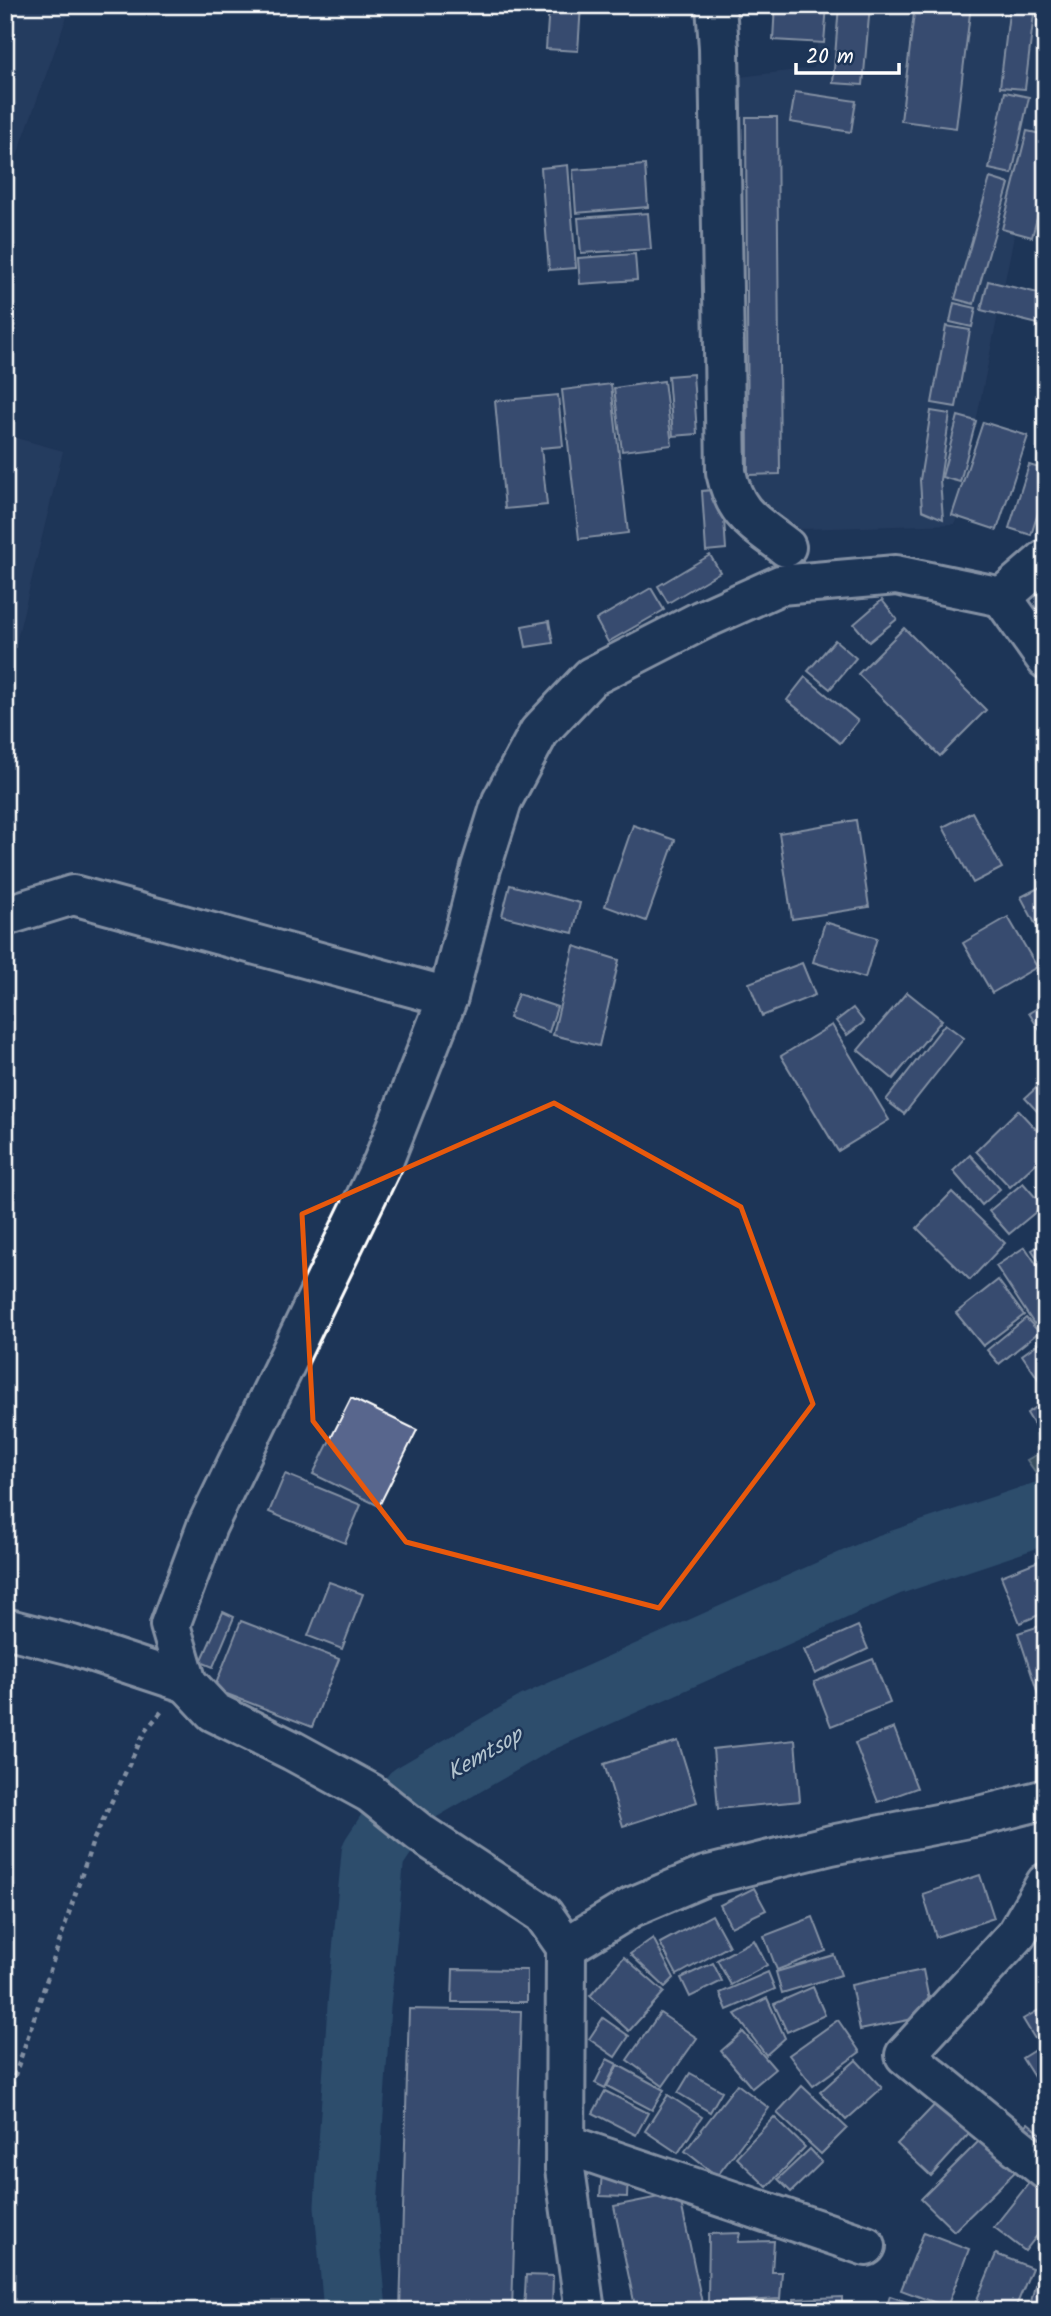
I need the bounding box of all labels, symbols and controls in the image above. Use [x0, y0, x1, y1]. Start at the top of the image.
scale bar [796, 32, 899, 76]
text: 20 m [806, 41, 854, 74]
water label: Kemtsop [440, 1718, 531, 1791]

